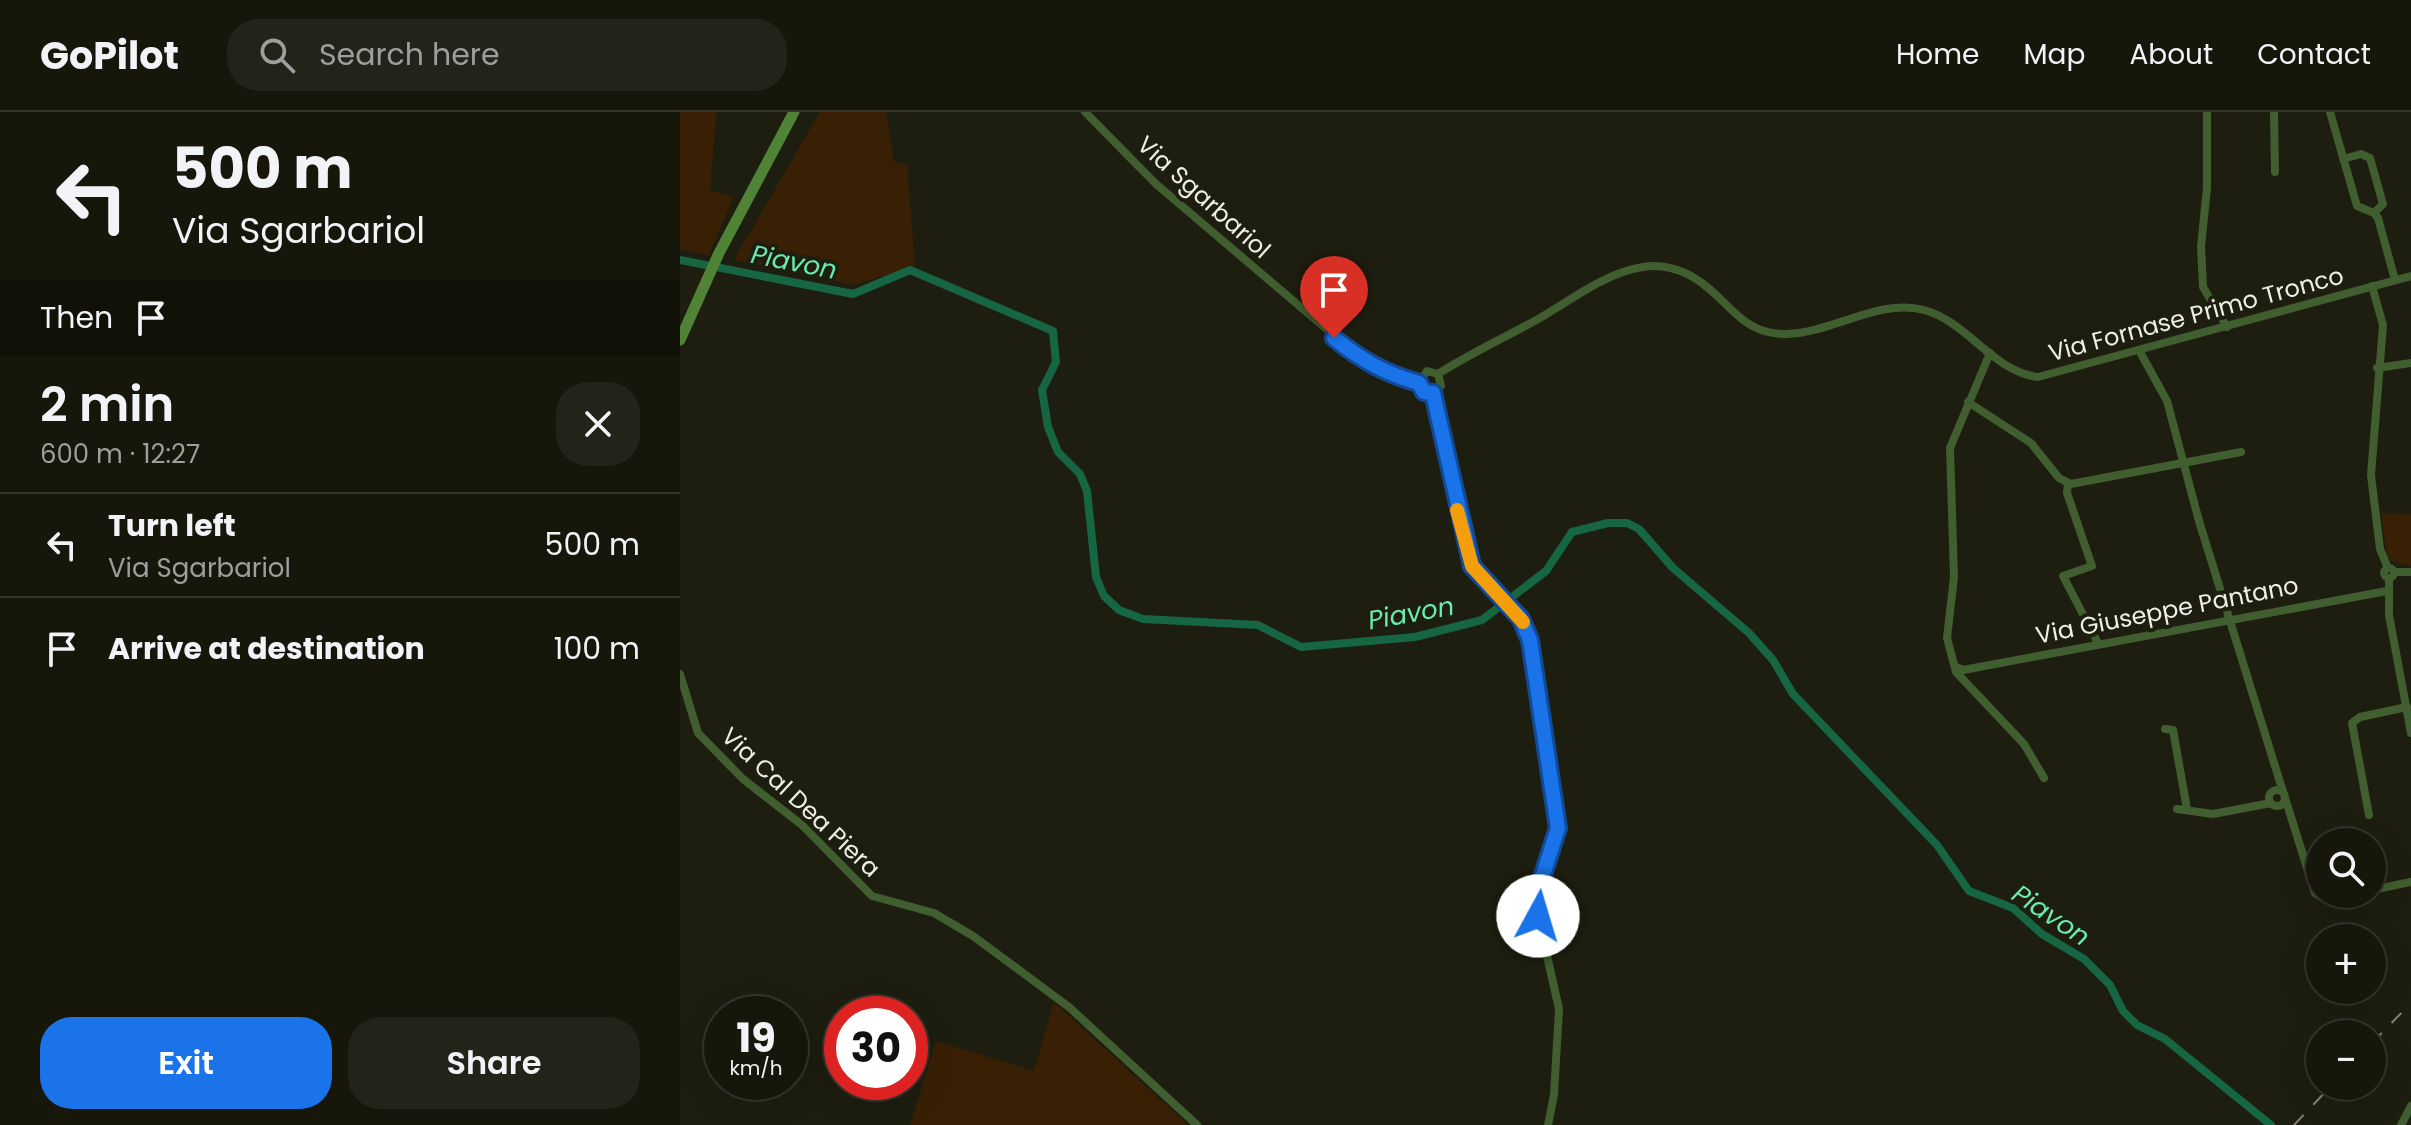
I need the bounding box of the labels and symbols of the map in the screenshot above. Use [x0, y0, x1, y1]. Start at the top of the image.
street label: Via Sgarbariol [1130, 128, 1278, 266]
water label: Piavon [748, 236, 840, 288]
pin [1300, 256, 1368, 338]
street label: Via Fornase Primo Tronco [2045, 259, 2347, 369]
street label: Via Giuseppe Pantano [2033, 568, 2301, 652]
water label: Piavon [1365, 588, 1457, 638]
street label: Via Cal Dea Piera [714, 720, 888, 884]
position arrow [1496, 874, 1580, 958]
water label: Piavon [2005, 876, 2097, 954]
speed limit sign: 30 [824, 996, 928, 1100]

